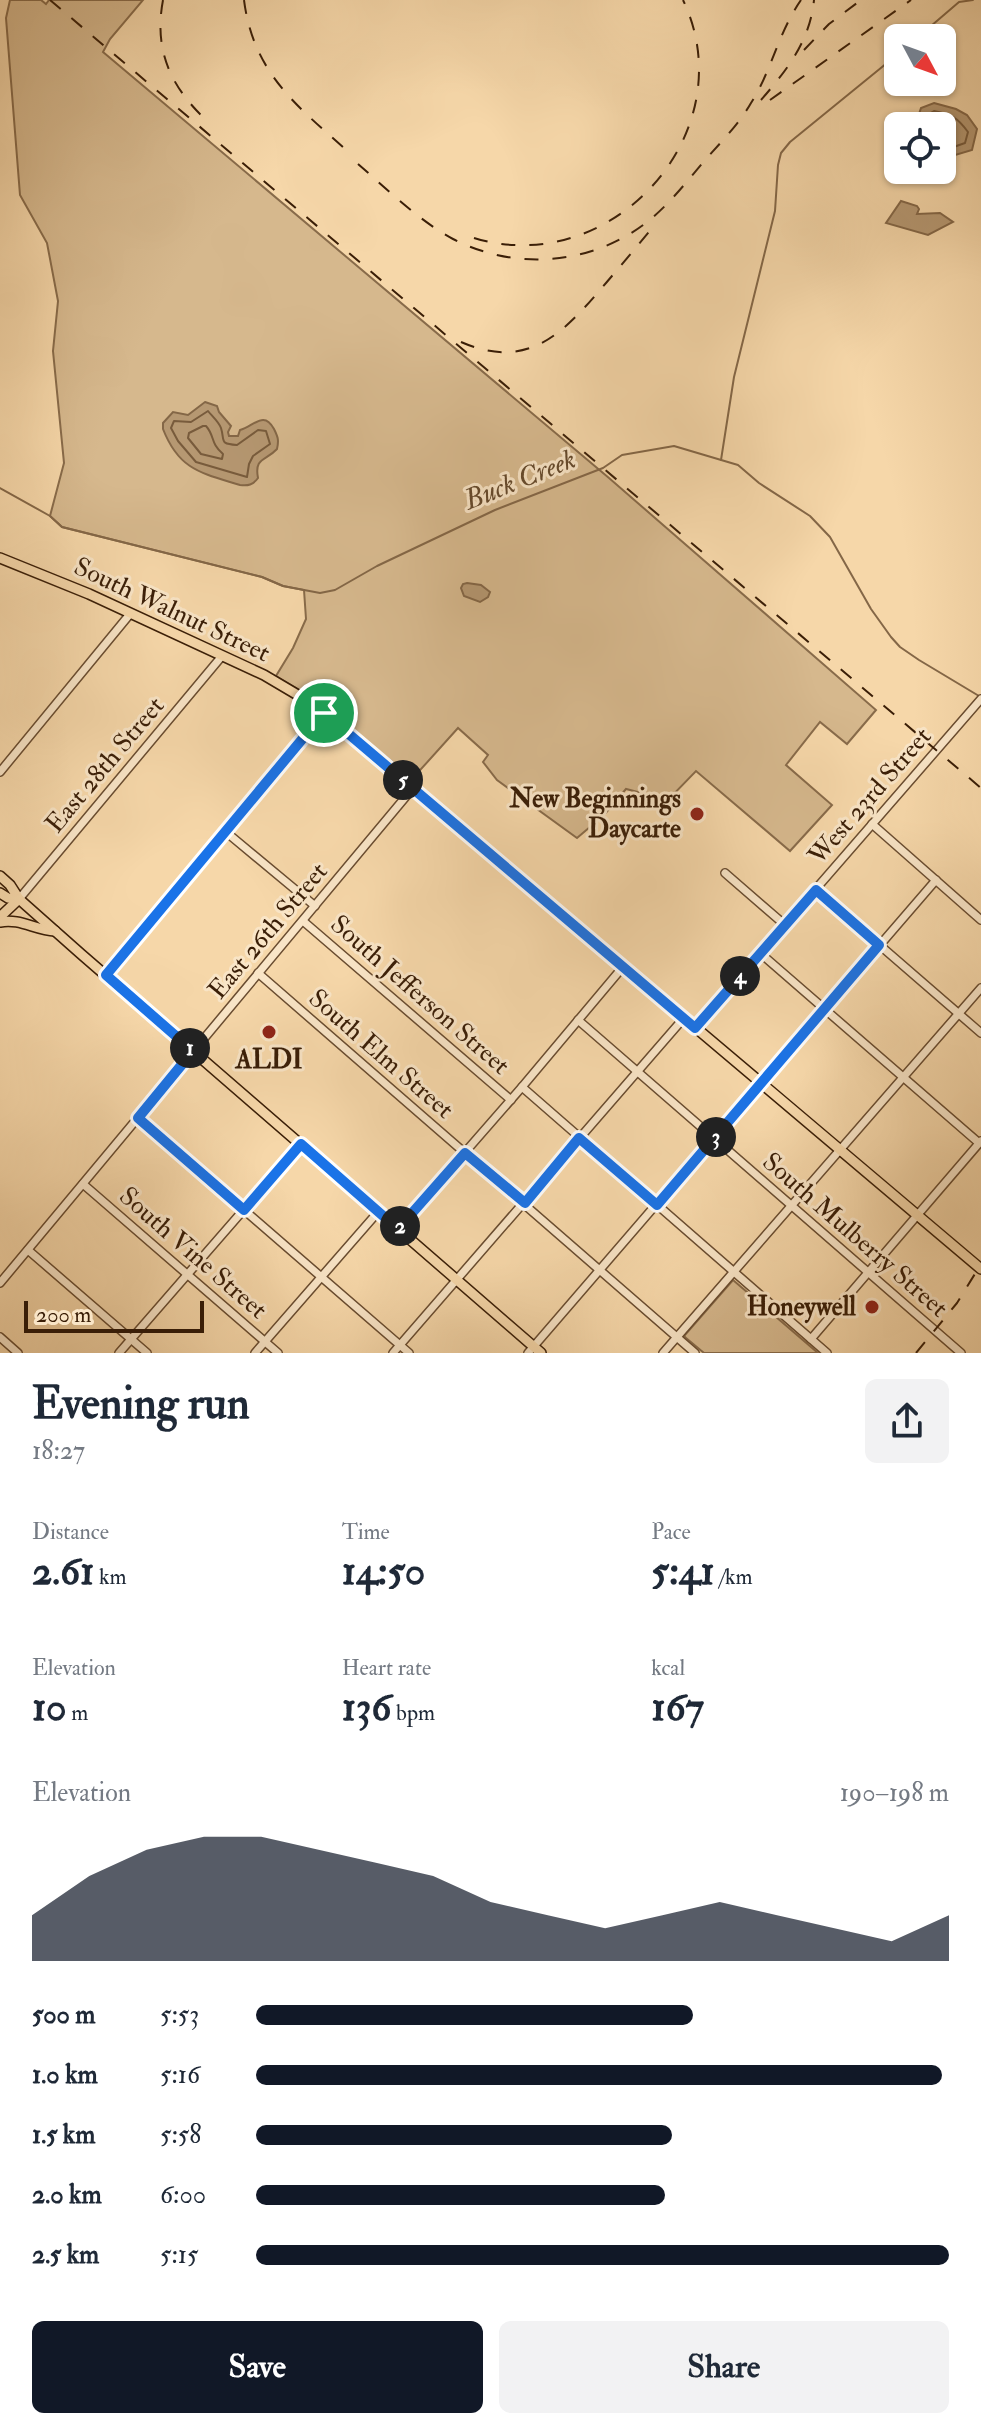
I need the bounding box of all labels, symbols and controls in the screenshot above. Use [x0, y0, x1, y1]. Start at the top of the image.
north arrow [884, 24, 956, 96]
map controls [884, 24, 956, 184]
button: locate [884, 112, 956, 184]
water label: Buck Creek [457, 442, 581, 519]
street label: South Walnut Street [69, 551, 275, 669]
pin [290, 679, 358, 747]
street label: East 28th Street [39, 690, 171, 840]
icon: arrive [302, 691, 346, 735]
street label: West 23rd Street [801, 721, 938, 872]
pin: 5 [383, 760, 423, 800]
text: 5 [398, 766, 408, 794]
place label: New Beginnings Daycarte [508, 783, 681, 846]
marker: New Beginnings Daycarte [688, 805, 706, 823]
street label: East 26th Street [202, 856, 334, 1006]
street label: South Jefferson Street [324, 908, 516, 1082]
pin: 4 [720, 956, 760, 996]
text: 4 [734, 962, 746, 990]
street label: South Elm Street [302, 982, 460, 1126]
marker: ALDI [260, 1023, 278, 1041]
pin: 1 [170, 1028, 210, 1068]
text: 1 [186, 1034, 194, 1062]
place label: ALDI [235, 1044, 302, 1076]
pin: 3 [696, 1117, 736, 1157]
text: 3 [712, 1123, 720, 1151]
street label: South Mulberry Street [756, 1146, 954, 1324]
street label: South Vine Street [112, 1180, 274, 1326]
pin: 2 [380, 1206, 420, 1246]
text: 2 [394, 1212, 406, 1240]
place label: Honeywell [747, 1291, 856, 1324]
scale bar [24, 1297, 204, 1333]
marker: Honeywell [863, 1298, 881, 1316]
text: 200 m [36, 1301, 91, 1329]
text: Evening run [32, 1377, 250, 1432]
button: share [865, 1379, 949, 1463]
text: 18:27 [32, 1435, 85, 1467]
text: Distance [32, 1518, 109, 1546]
text: Time [342, 1518, 390, 1546]
text: Pace [651, 1518, 691, 1546]
text: 2.61 [32, 1546, 94, 1597]
text: 14:50 [342, 1546, 425, 1597]
text: 5:41 [651, 1546, 715, 1597]
text: km [94, 1563, 127, 1591]
text: /km [715, 1563, 753, 1591]
text: Elevation [32, 1654, 116, 1682]
text: Heart rate [342, 1654, 431, 1682]
text: kcal [651, 1654, 685, 1682]
text: 10 [32, 1682, 67, 1733]
text: 136 [342, 1682, 391, 1733]
text: 167 [651, 1682, 704, 1733]
text: m [67, 1699, 88, 1727]
text: bpm [391, 1699, 435, 1727]
text: Elevation [32, 1777, 131, 1809]
text: 190–198 m [840, 1777, 949, 1809]
text: 500 m [32, 1999, 96, 2031]
text: 5:53 [160, 1999, 199, 2031]
text: 1.0 km [32, 2059, 98, 2091]
text: 5:16 [160, 2059, 200, 2091]
text: 1.5 km [32, 2119, 95, 2151]
text: 5:58 [160, 2119, 202, 2151]
text: 2.0 km [32, 2179, 102, 2211]
text: 6:00 [160, 2179, 206, 2211]
text: 2.5 km [32, 2239, 99, 2271]
text: 5:15 [160, 2239, 199, 2271]
button: Save [32, 2321, 483, 2413]
button: Share [499, 2321, 949, 2413]

